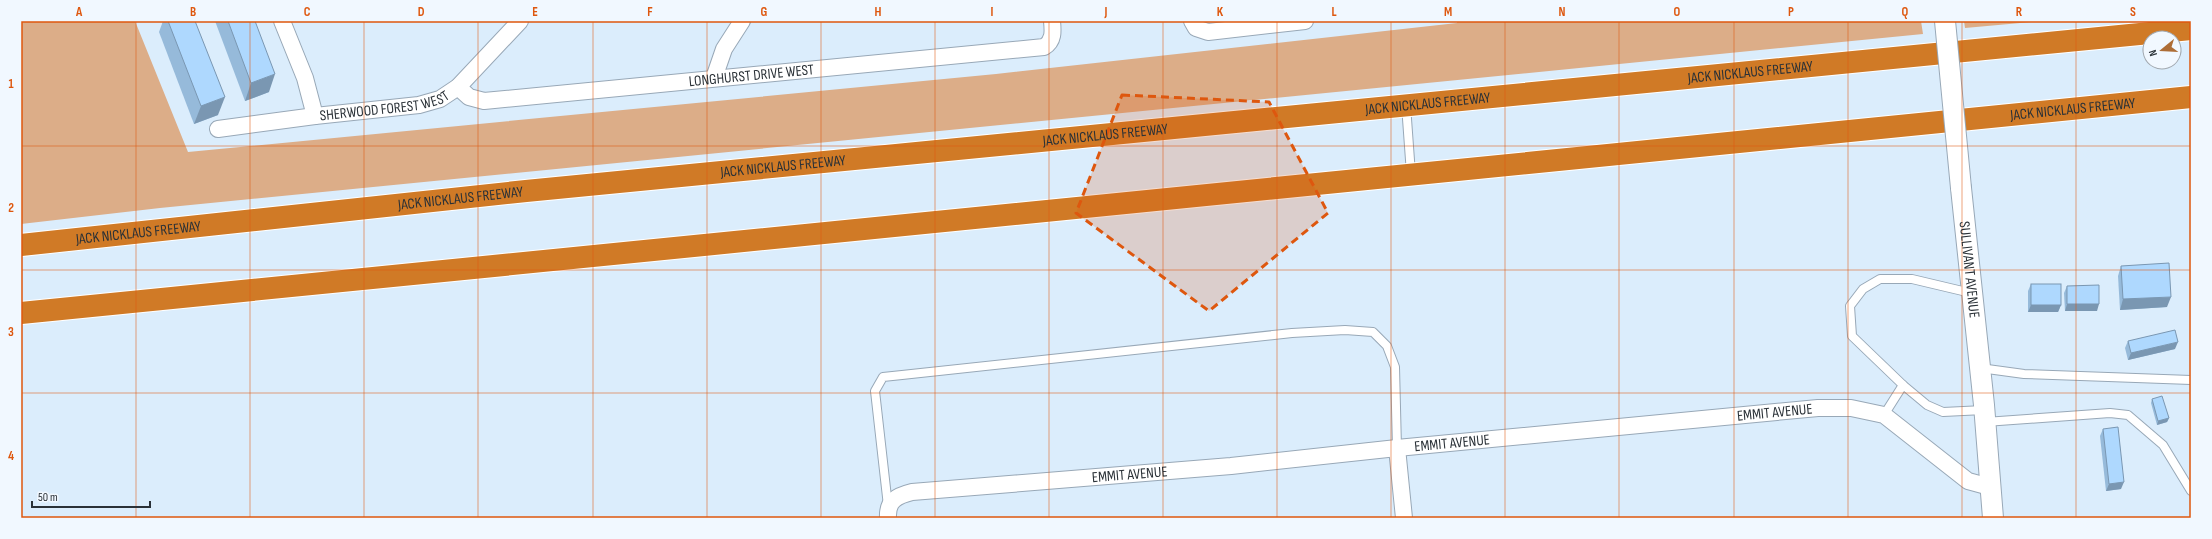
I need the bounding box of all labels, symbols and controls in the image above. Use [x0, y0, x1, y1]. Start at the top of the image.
text: A [75, 4, 83, 20]
text: B [190, 4, 196, 20]
text: C [304, 4, 311, 20]
text: D [418, 4, 425, 20]
text: E [532, 4, 538, 20]
text: F [647, 4, 653, 20]
text: G [761, 4, 768, 20]
text: H [875, 4, 882, 20]
text: I [991, 4, 994, 20]
text: J [1104, 4, 1108, 20]
text: K [1217, 4, 1224, 20]
text: L [1331, 4, 1337, 20]
text: M [1444, 4, 1452, 20]
text: N [1559, 4, 1566, 20]
text: O [1674, 4, 1681, 20]
text: P [1788, 4, 1794, 20]
text: Q [1902, 4, 1909, 20]
text: R [2016, 4, 2023, 20]
text: S [2130, 4, 2136, 20]
north arrow [2142, 30, 2182, 70]
text: N [2146, 48, 2160, 58]
street label: JACK NICKLAUS FREEWAY [1686, 57, 1815, 88]
street label: LONGHURST DRIVE WEST [688, 60, 815, 91]
text: 1 [8, 76, 14, 92]
street label: SHERWOOD FOREST WEST [319, 86, 453, 125]
street label: JACK NICKLAUS FREEWAY [1364, 88, 1492, 119]
street label: JACK NICKLAUS FREEWAY [2008, 94, 2137, 125]
street label: JACK NICKLAUS FREEWAY [1041, 120, 1170, 151]
street label: JACK NICKLAUS FREEWAY [719, 151, 847, 182]
street label: JACK NICKLAUS FREEWAY [396, 182, 525, 215]
text: 2 [8, 200, 14, 216]
street label: JACK NICKLAUS FREEWAY [74, 217, 203, 249]
street label: SULLIVANT AVENUE [1955, 220, 1984, 319]
text: 3 [8, 324, 14, 340]
street label: EMMIT AVENUE [1736, 400, 1813, 426]
street label: EMMIT AVENUE [1414, 430, 1491, 456]
text: 4 [8, 448, 14, 464]
street label: EMMIT AVENUE [1091, 462, 1168, 487]
scale bar [32, 483, 150, 509]
text: 50 m [38, 490, 58, 505]

